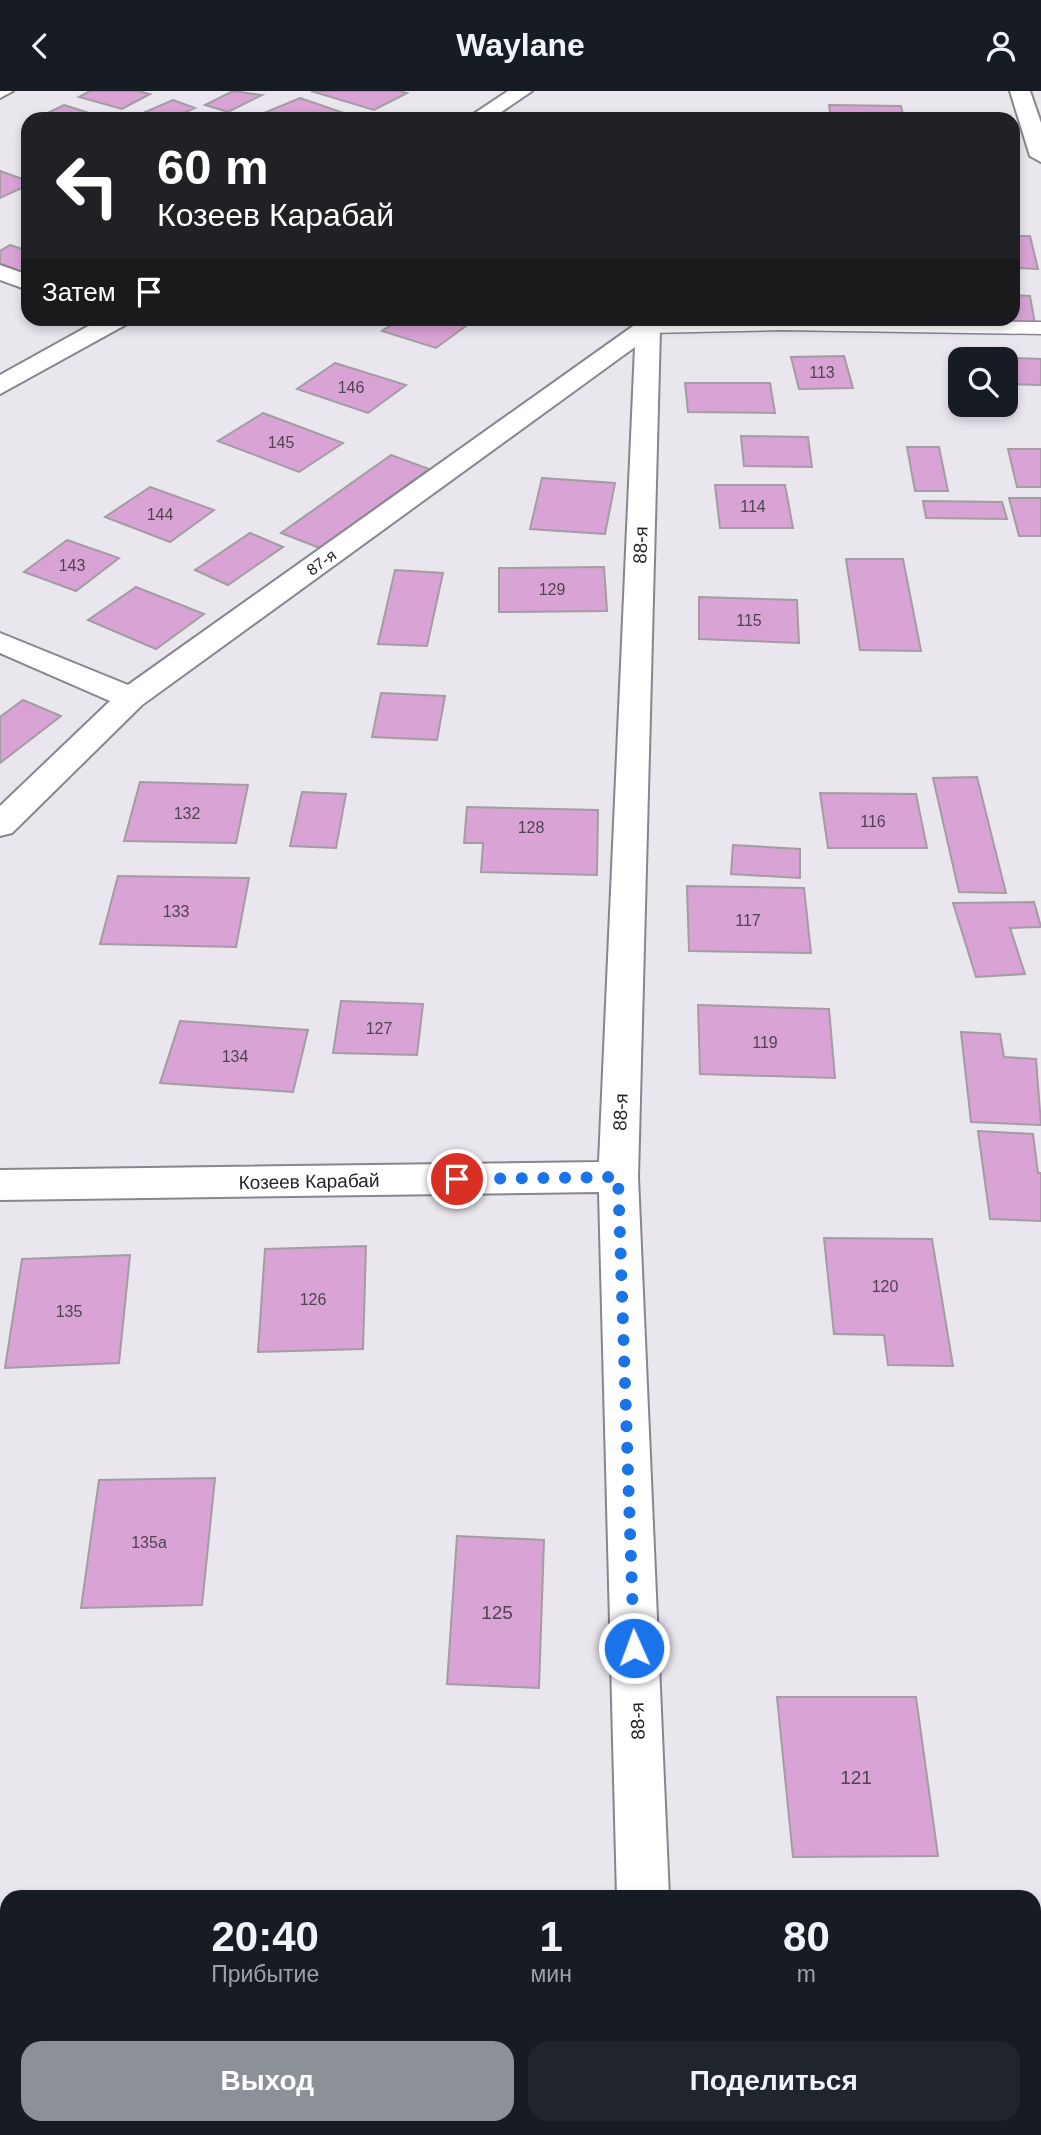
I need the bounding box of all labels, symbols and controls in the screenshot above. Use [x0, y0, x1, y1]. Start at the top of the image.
icon: back [21, 27, 59, 65]
text: Waylane [456, 27, 585, 63]
icon: person [982, 27, 1020, 65]
icon: left [42, 140, 133, 231]
text: 60 m [157, 140, 269, 194]
text: Козеев Карабай [157, 197, 394, 233]
icon: arrive [130, 273, 168, 311]
text: Затем [42, 277, 116, 307]
map controls [948, 347, 1018, 417]
button: search [948, 347, 1018, 417]
house number: 113 [809, 364, 835, 381]
house number: 146 [338, 379, 364, 396]
house number: 145 [268, 434, 294, 451]
house number: 114 [740, 498, 766, 515]
house number: 144 [147, 506, 173, 523]
street label: 88-я [629, 526, 652, 564]
street label: 87-я [303, 546, 339, 579]
house number: 143 [59, 557, 85, 574]
house number: 129 [539, 581, 565, 598]
house number: 115 [736, 612, 762, 629]
house number: 132 [174, 805, 200, 822]
house number: 116 [860, 813, 886, 830]
house number: 128 [518, 819, 544, 836]
house number: 133 [163, 903, 189, 920]
house number: 117 [735, 912, 761, 929]
house number: 127 [366, 1020, 392, 1037]
house number: 119 [752, 1034, 778, 1051]
house number: 134 [222, 1048, 248, 1065]
street label: 88-я [609, 1093, 632, 1131]
pin [427, 1149, 487, 1209]
icon: arrive [438, 1160, 476, 1198]
street label: Козеев Карабай [238, 1170, 380, 1193]
house number: 120 [872, 1278, 898, 1295]
house number: 126 [300, 1291, 326, 1308]
house number: 135 [56, 1303, 82, 1320]
house number: 135а [131, 1534, 167, 1551]
house number: 125 [481, 1602, 513, 1623]
position arrow [597, 1611, 671, 1685]
street label: 88-я [626, 1702, 649, 1740]
house number: 121 [840, 1767, 872, 1788]
text: 20:40 [212, 1913, 319, 1960]
text: 1 [539, 1913, 563, 1960]
text: 80 [783, 1913, 830, 1960]
text: Прибытие [211, 1961, 319, 1987]
text: мин [530, 1961, 572, 1987]
text: m [797, 1961, 816, 1987]
button: Выход [21, 2041, 514, 2121]
button: Поделиться [528, 2041, 1020, 2121]

